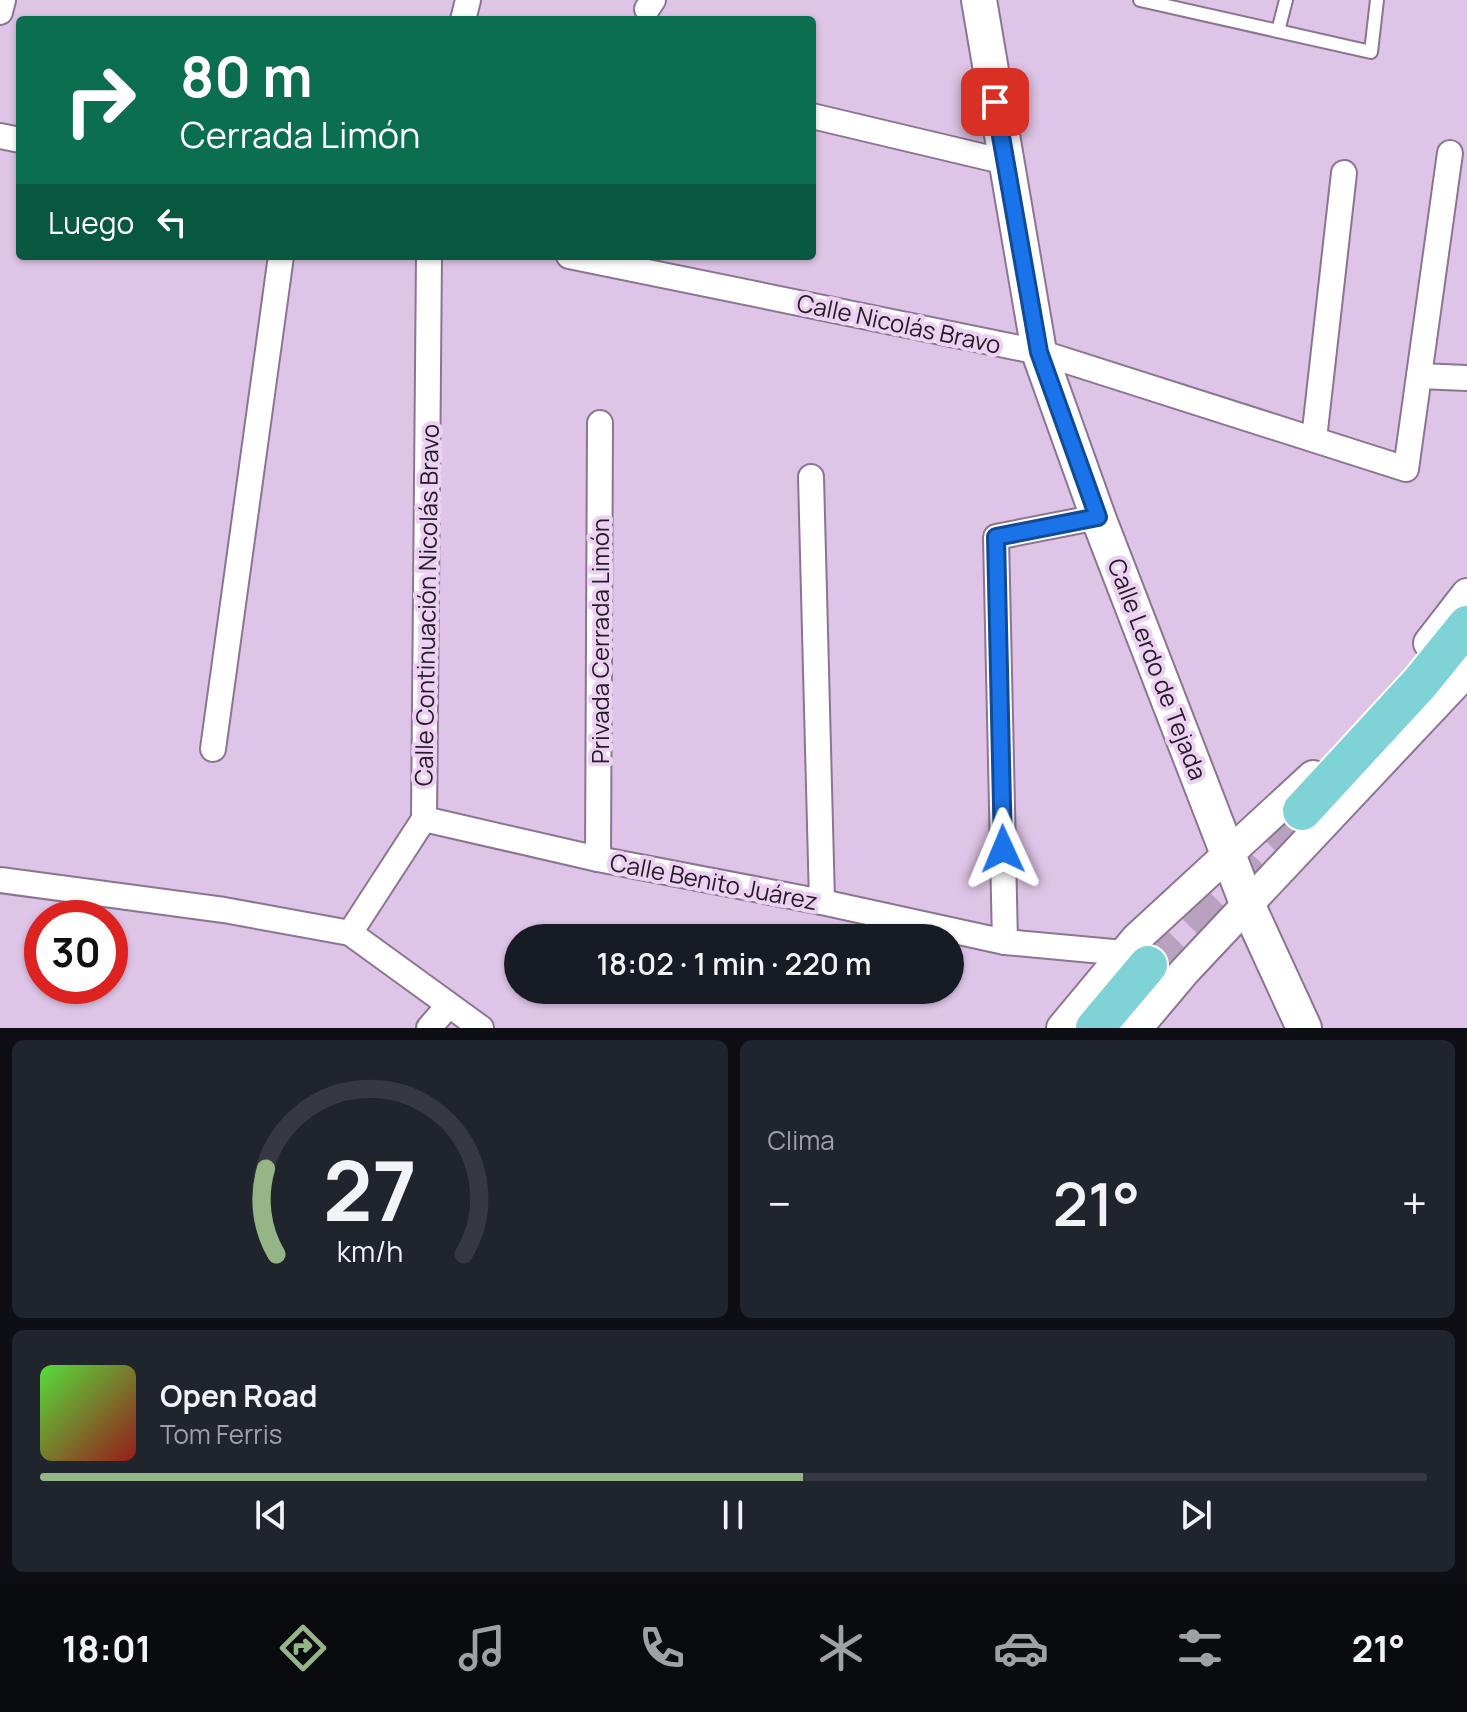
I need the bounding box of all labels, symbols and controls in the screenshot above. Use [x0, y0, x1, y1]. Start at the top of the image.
text: 80 m [180, 37, 313, 114]
icon: right [48, 48, 152, 152]
pin [961, 68, 1029, 136]
icon: arrive [973, 80, 1017, 124]
text: Cerrada Limón [180, 110, 420, 159]
icon: left [150, 200, 194, 244]
text: Luego [48, 202, 134, 243]
street label: Calle Nicolás Bravo [794, 285, 1004, 361]
street label: Calle Continuación Nicolás Bravo [406, 424, 446, 786]
street label: Privada Cerrada Limón [583, 518, 616, 764]
street label: Calle Lerdo de Tejada [1101, 553, 1215, 785]
position arrow [961, 807, 1045, 891]
street label: Calle Benito Juárez [607, 845, 821, 917]
speed limit sign: 30 [24, 900, 128, 1004]
text: 18:02 · 1 min · 220 m [596, 943, 872, 984]
text: Clima [768, 1122, 835, 1158]
text: 27 [323, 1132, 417, 1246]
text: 21° [1053, 1162, 1140, 1244]
text: − [768, 1173, 791, 1233]
text: + [1402, 1173, 1427, 1233]
text: km/h [337, 1232, 403, 1271]
text: Open Road [160, 1375, 317, 1416]
text: Tom Ferris [160, 1416, 282, 1452]
icon: previous [249, 1493, 293, 1537]
icon: pause [711, 1493, 755, 1537]
icon: next [1174, 1493, 1218, 1537]
icon: directions [275, 1620, 331, 1676]
icon: music [454, 1620, 510, 1676]
icon: phone [634, 1620, 690, 1676]
icon: climate [813, 1620, 869, 1676]
icon: car [993, 1620, 1049, 1676]
icon: filters [1172, 1620, 1228, 1676]
text: 18:01 [62, 1624, 151, 1673]
text: 21° [1352, 1624, 1405, 1673]

